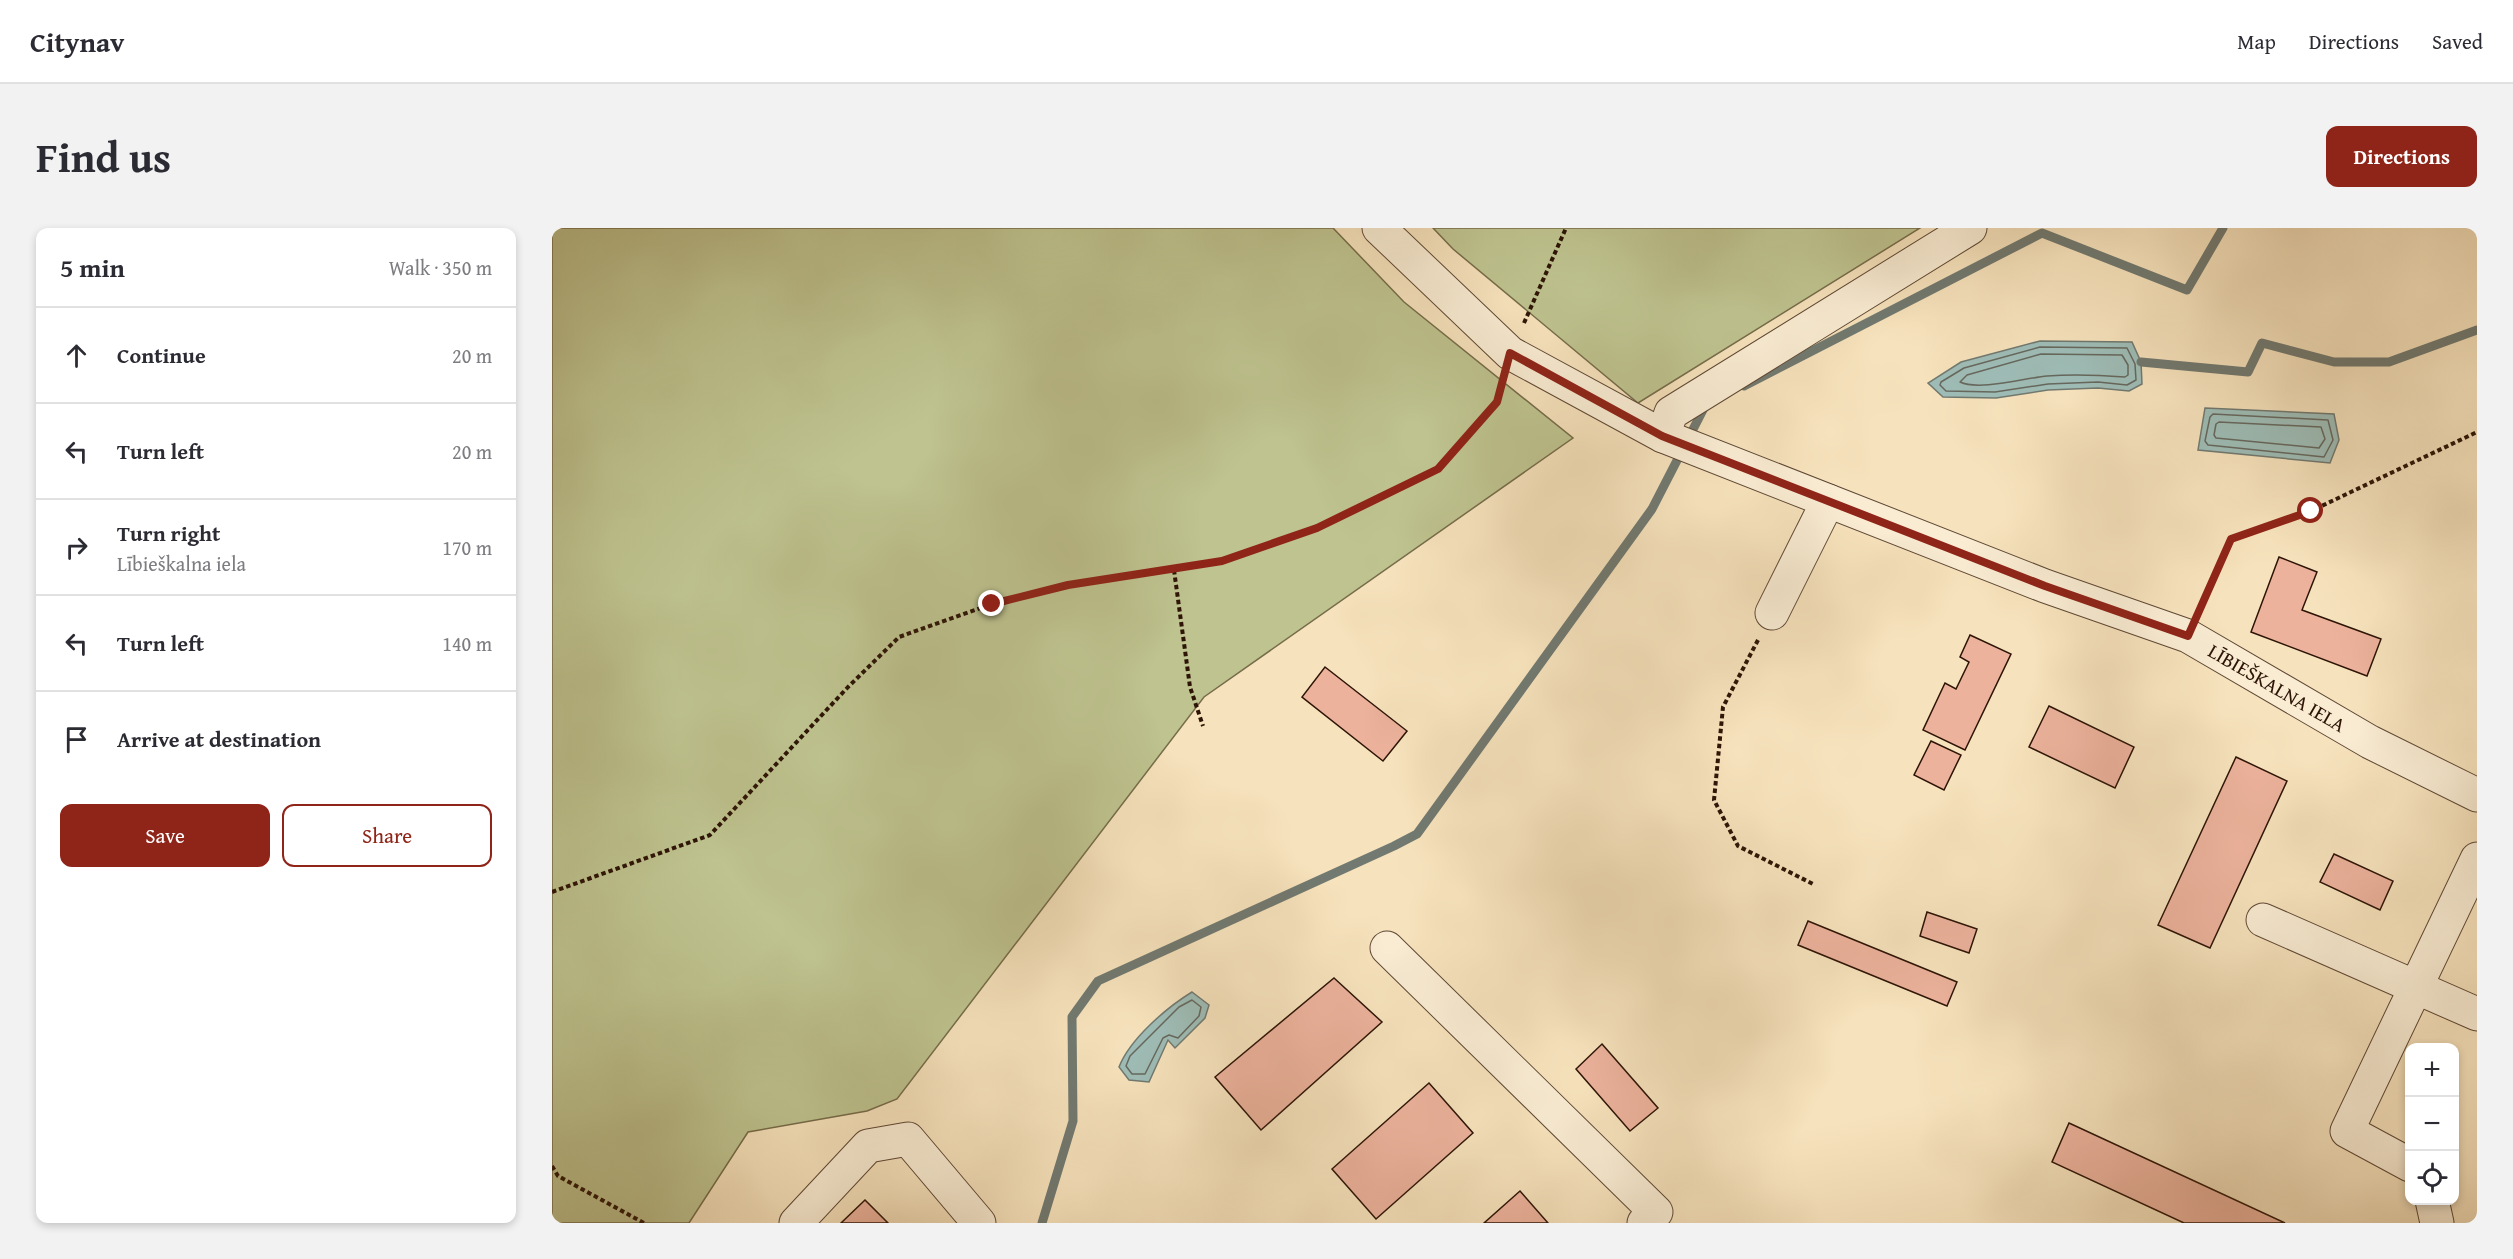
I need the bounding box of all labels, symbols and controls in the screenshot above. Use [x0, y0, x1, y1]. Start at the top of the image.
text: Citynav [30, 21, 124, 62]
text: Map [2237, 26, 2276, 57]
text: Directions [2309, 26, 2399, 57]
text: Saved [2432, 26, 2483, 57]
text: Find us [36, 126, 171, 187]
button: Directions [2326, 126, 2477, 187]
text: 5 min [60, 248, 125, 287]
text: Walk · 350 m [389, 253, 492, 282]
icon: ahead [60, 339, 93, 372]
text: Continue [117, 339, 206, 371]
text: 20 m [452, 341, 492, 370]
icon: left [60, 435, 93, 468]
text: Turn left [117, 435, 204, 467]
text: 20 m [452, 437, 492, 466]
route start [2297, 497, 2323, 523]
text: Turn right [117, 517, 220, 549]
icon: right [60, 531, 93, 564]
text: 170 m [442, 533, 492, 562]
text: Lībieškalna iela [117, 549, 246, 578]
route end [978, 590, 1004, 616]
icon: left [60, 627, 93, 660]
text: Turn left [117, 627, 204, 659]
text: 140 m [442, 629, 492, 658]
street label: LĪBIEŠKALNA IELA [2203, 636, 2351, 739]
icon: arrive [60, 723, 93, 756]
text: Arrive at destination [117, 723, 321, 755]
button: Save [60, 804, 270, 867]
button: Share [282, 804, 492, 867]
map controls [2405, 1043, 2459, 1205]
button: + [2405, 1043, 2459, 1097]
button: − [2405, 1097, 2459, 1151]
button: locate [2405, 1151, 2459, 1205]

